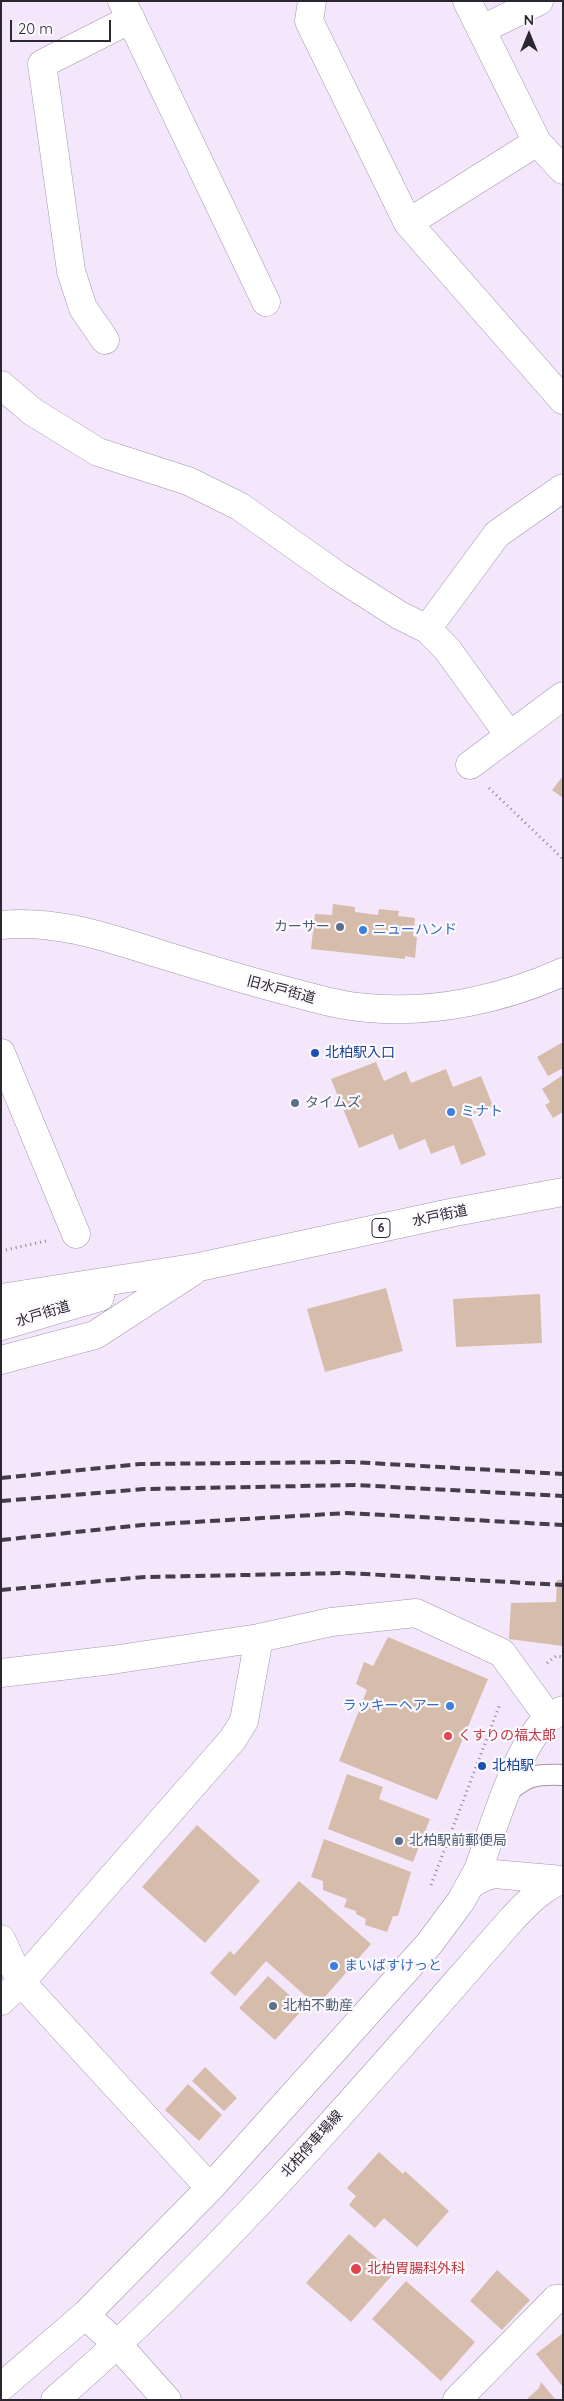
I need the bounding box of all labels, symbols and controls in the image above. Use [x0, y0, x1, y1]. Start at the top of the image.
scale bar [12, 10, 114, 42]
north arrow [504, 10, 554, 60]
text: N [524, 11, 534, 29]
text: 20 m [18, 19, 53, 38]
place label: カーサー [274, 919, 330, 935]
marker: カーサー [334, 921, 346, 933]
place label: ニューハンド [373, 922, 457, 938]
marker: ニューハンド [357, 924, 369, 936]
street label: 旧水戸街道 [245, 973, 317, 1007]
place label: 北柏駅入口 [325, 1045, 395, 1061]
marker: 北柏駅入口 [309, 1047, 321, 1059]
place label: タイムズ [305, 1095, 361, 1111]
marker: タイムズ [289, 1097, 301, 1109]
place label: ミナト [461, 1104, 503, 1120]
marker: ミナト [445, 1106, 457, 1118]
street label: 水戸街道 [411, 1202, 469, 1230]
road number: 6 [372, 1218, 390, 1238]
street label: 水戸街道 [14, 1298, 72, 1330]
place label: ラッキーヘアー [343, 1698, 440, 1714]
marker: ラッキーヘアー [444, 1700, 456, 1712]
place label: くすりの福太郎 [458, 1728, 556, 1744]
marker: くすりの福太郎 [442, 1730, 454, 1742]
place label: 北柏駅 [492, 1758, 534, 1774]
marker: 北柏駅 [476, 1760, 488, 1772]
place label: 北柏駅前郵便局 [409, 1833, 507, 1849]
marker: 北柏駅前郵便局 [393, 1835, 405, 1847]
place label: まいばすけっと [344, 1958, 442, 1974]
marker: まいばすけっと [328, 1960, 340, 1972]
place label: 北柏不動産 [283, 1998, 353, 2014]
marker: 北柏不動産 [267, 2000, 279, 2012]
street label: 北柏停車場線 [278, 2107, 346, 2181]
place label: 北柏胃腸科外科 [367, 2261, 465, 2277]
marker: 北柏胃腸科外科 [349, 2262, 363, 2276]

